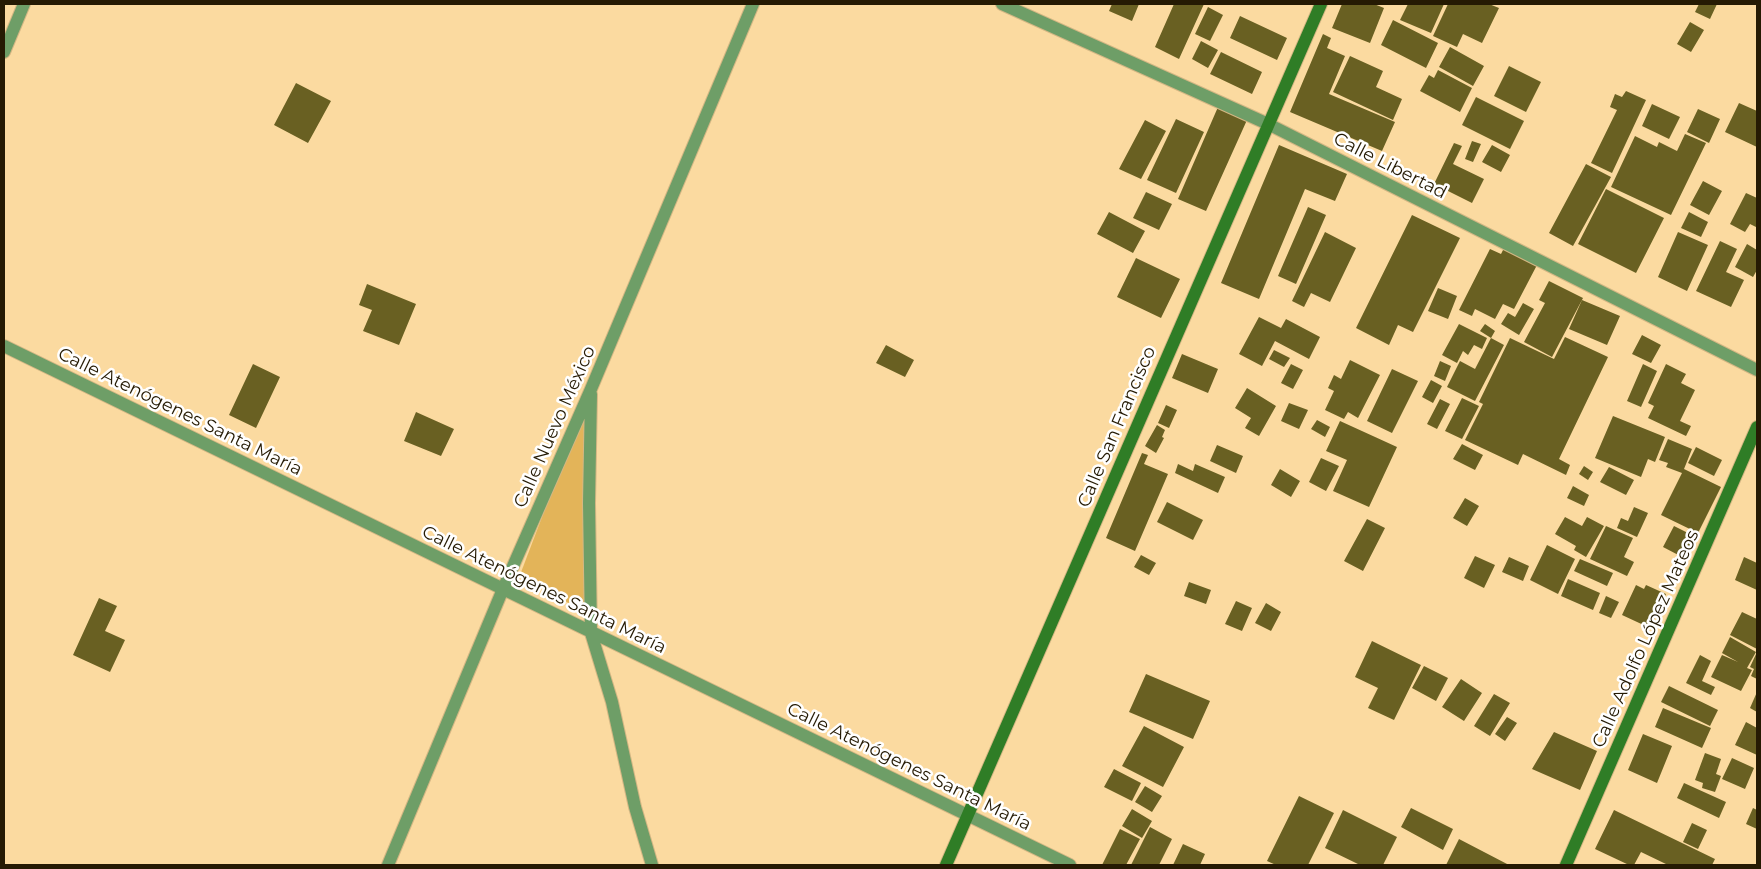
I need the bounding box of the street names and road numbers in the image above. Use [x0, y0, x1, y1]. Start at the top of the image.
street label: Calle Libertad [1330, 128, 1450, 204]
street label: Calle Atenógenes Santa María [54, 343, 306, 481]
street label: Calle Nuevo México [510, 343, 600, 511]
street label: Calle San Francisco [1073, 343, 1161, 511]
street label: Calle Atenógenes Santa María [418, 521, 670, 659]
street label: Calle Adolfo López Mateos [1588, 527, 1704, 751]
street label: Calle Atenógenes Santa María [783, 698, 1035, 836]

